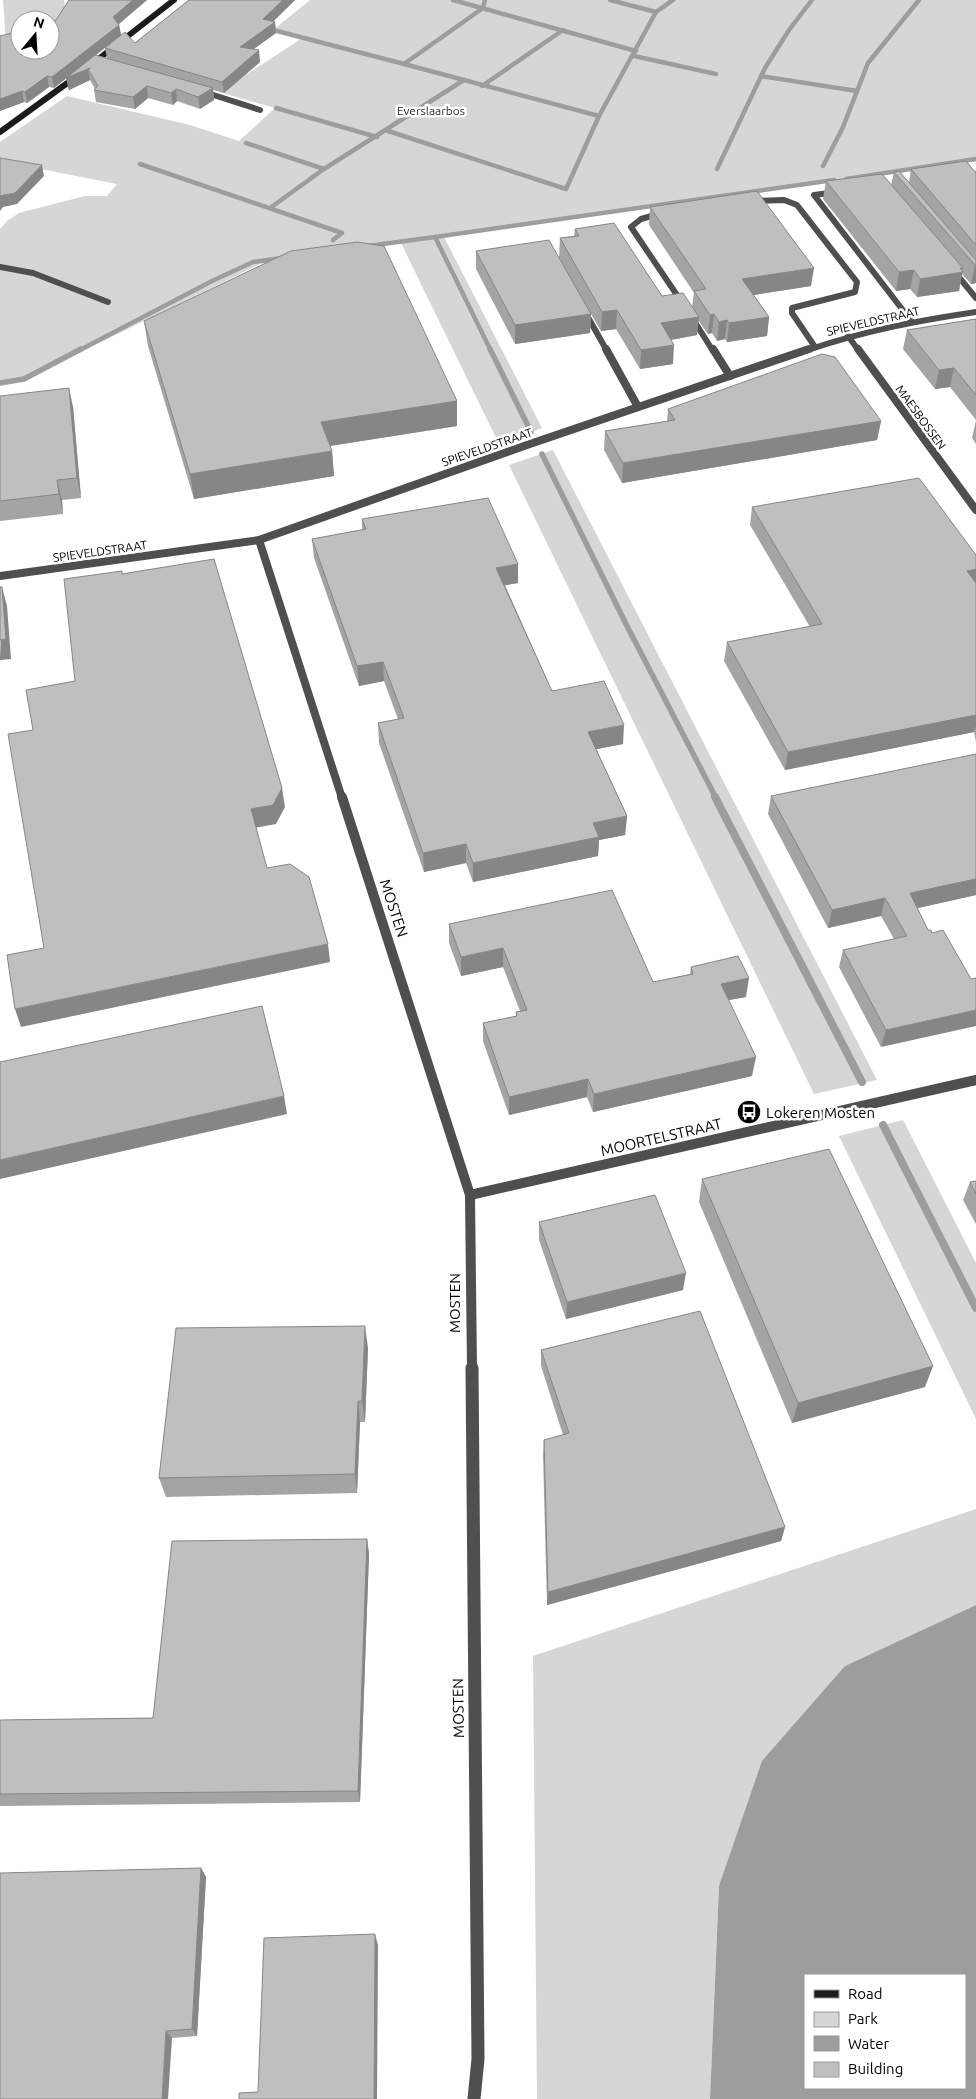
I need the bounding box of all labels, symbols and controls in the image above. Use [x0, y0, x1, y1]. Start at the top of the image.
north arrow [10, 10, 60, 60]
text: N [32, 13, 46, 32]
park label: Everslaarbos [397, 104, 465, 117]
street label: SPIEVELDSTRAAT [825, 304, 921, 338]
street label: MAESBOSSEN [893, 382, 949, 452]
street label: SPIEVELDSTRAAT [440, 425, 534, 469]
street label: SPIEVELDSTRAAT [52, 538, 148, 564]
street label: MOSTEN [377, 877, 411, 939]
bus stop icon: Lokeren Mosten [736, 1099, 762, 1125]
place label: Lokeren Mosten [766, 1104, 875, 1121]
street label: MOORTELSTRAAT [599, 1115, 724, 1159]
street label: MOSTEN [446, 1273, 463, 1333]
street label: MOSTEN [449, 1678, 467, 1738]
legend [804, 1974, 966, 2089]
text: Road [848, 1985, 883, 2002]
text: Park [848, 2010, 878, 2027]
text: Water [848, 2035, 889, 2052]
text: Building [848, 2060, 903, 2077]

